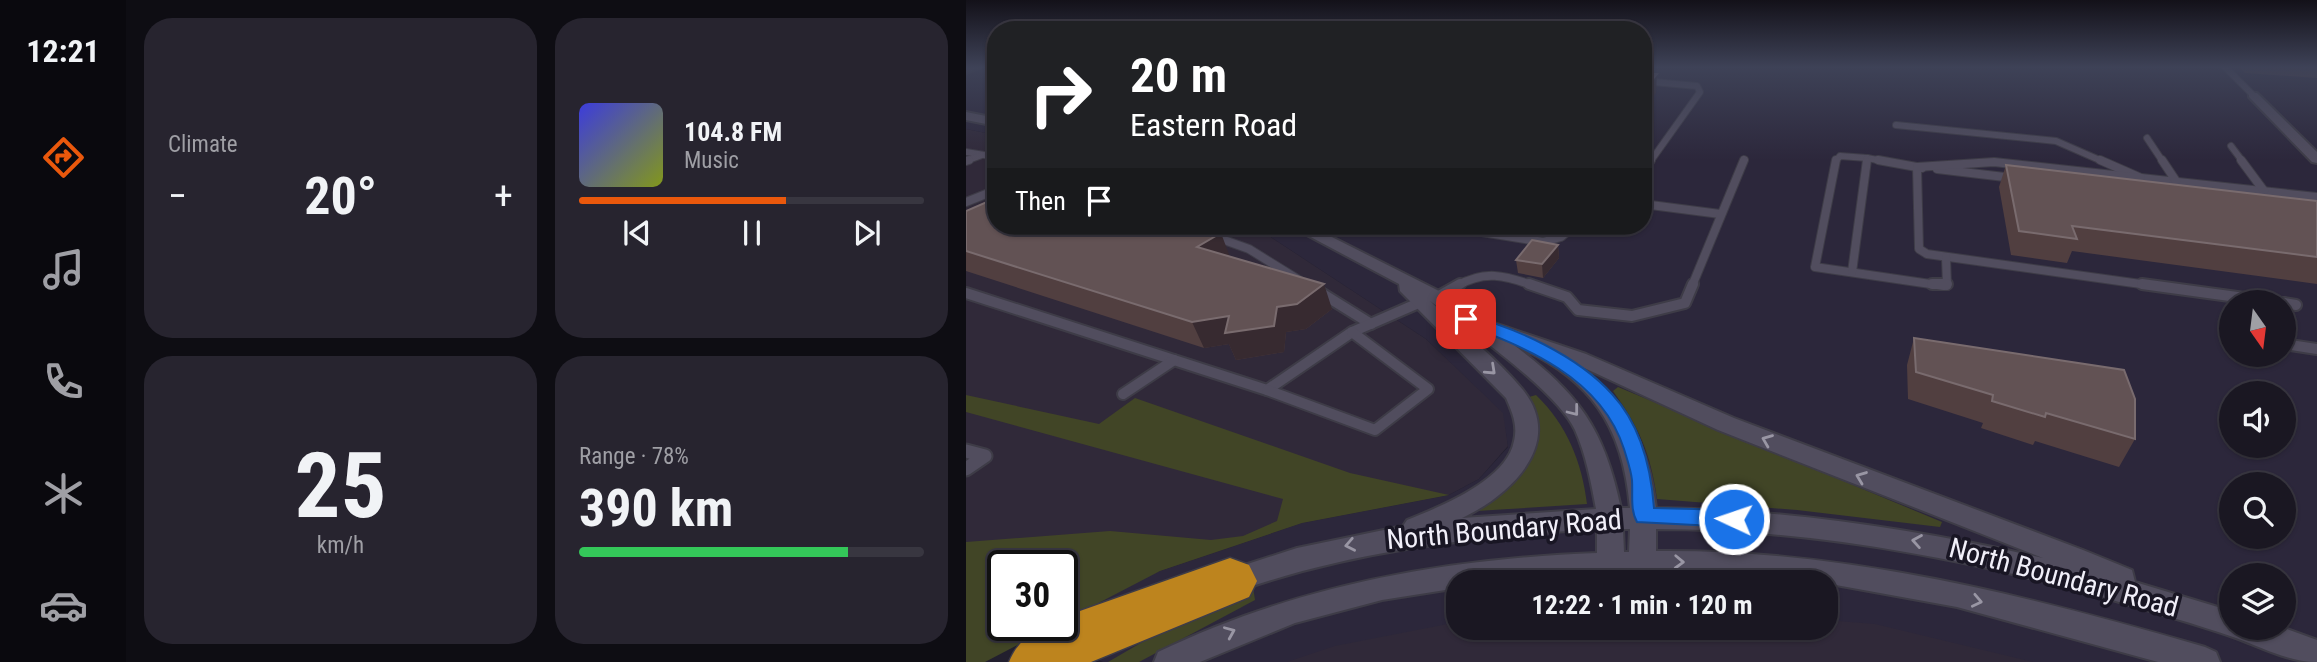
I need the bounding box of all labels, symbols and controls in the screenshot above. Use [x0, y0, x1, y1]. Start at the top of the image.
text: 12:21 [26, 32, 100, 70]
text: 20 m [1130, 47, 1227, 104]
icon: right [1015, 49, 1106, 140]
text: Eastern Road [1130, 106, 1297, 144]
text: 104.8 FM [684, 117, 782, 147]
text: Climate [168, 131, 238, 158]
icon: directions [39, 133, 88, 182]
text: Music [684, 147, 739, 174]
text: 20° [304, 166, 377, 227]
text: − [168, 174, 187, 218]
text: + [494, 174, 513, 218]
icon: arrive [1080, 182, 1118, 220]
text: Then [1015, 186, 1066, 216]
icon: previous [618, 214, 656, 252]
icon: pause [733, 214, 771, 252]
icon: next [848, 214, 886, 252]
icon: music [39, 245, 88, 294]
pin [1436, 289, 1496, 349]
north arrow [2219, 290, 2296, 368]
map controls [2219, 290, 2296, 640]
icon: arrive [1447, 300, 1485, 338]
icon: phone [39, 357, 88, 406]
one-way arrow [1483, 362, 1496, 375]
button: sound [2219, 381, 2296, 458]
one-way arrow [1565, 403, 1578, 416]
text: 25 [295, 433, 386, 539]
one-way arrow [1761, 434, 1773, 448]
text: Range · 78% [579, 443, 689, 470]
icon: climate [39, 469, 88, 518]
one-way arrow [1855, 471, 1867, 485]
button: search [2219, 472, 2296, 549]
text: 390 km [579, 478, 733, 539]
position arrow [1697, 482, 1771, 556]
street label: North Boundary Road [1385, 503, 1623, 556]
street label: North Boundary Road [1946, 531, 2182, 624]
text: km/h [317, 532, 364, 559]
one-way arrow [1911, 534, 1923, 549]
one-way arrow [1344, 537, 1356, 552]
speed limit sign: 30 [987, 550, 1078, 641]
one-way arrow [1674, 554, 1685, 569]
button: layers [2219, 563, 2296, 640]
icon: car [39, 581, 88, 630]
text: 12:22 · 1 min · 120 m [1532, 590, 1752, 620]
one-way arrow [1971, 592, 1983, 607]
one-way arrow [1223, 626, 1235, 640]

